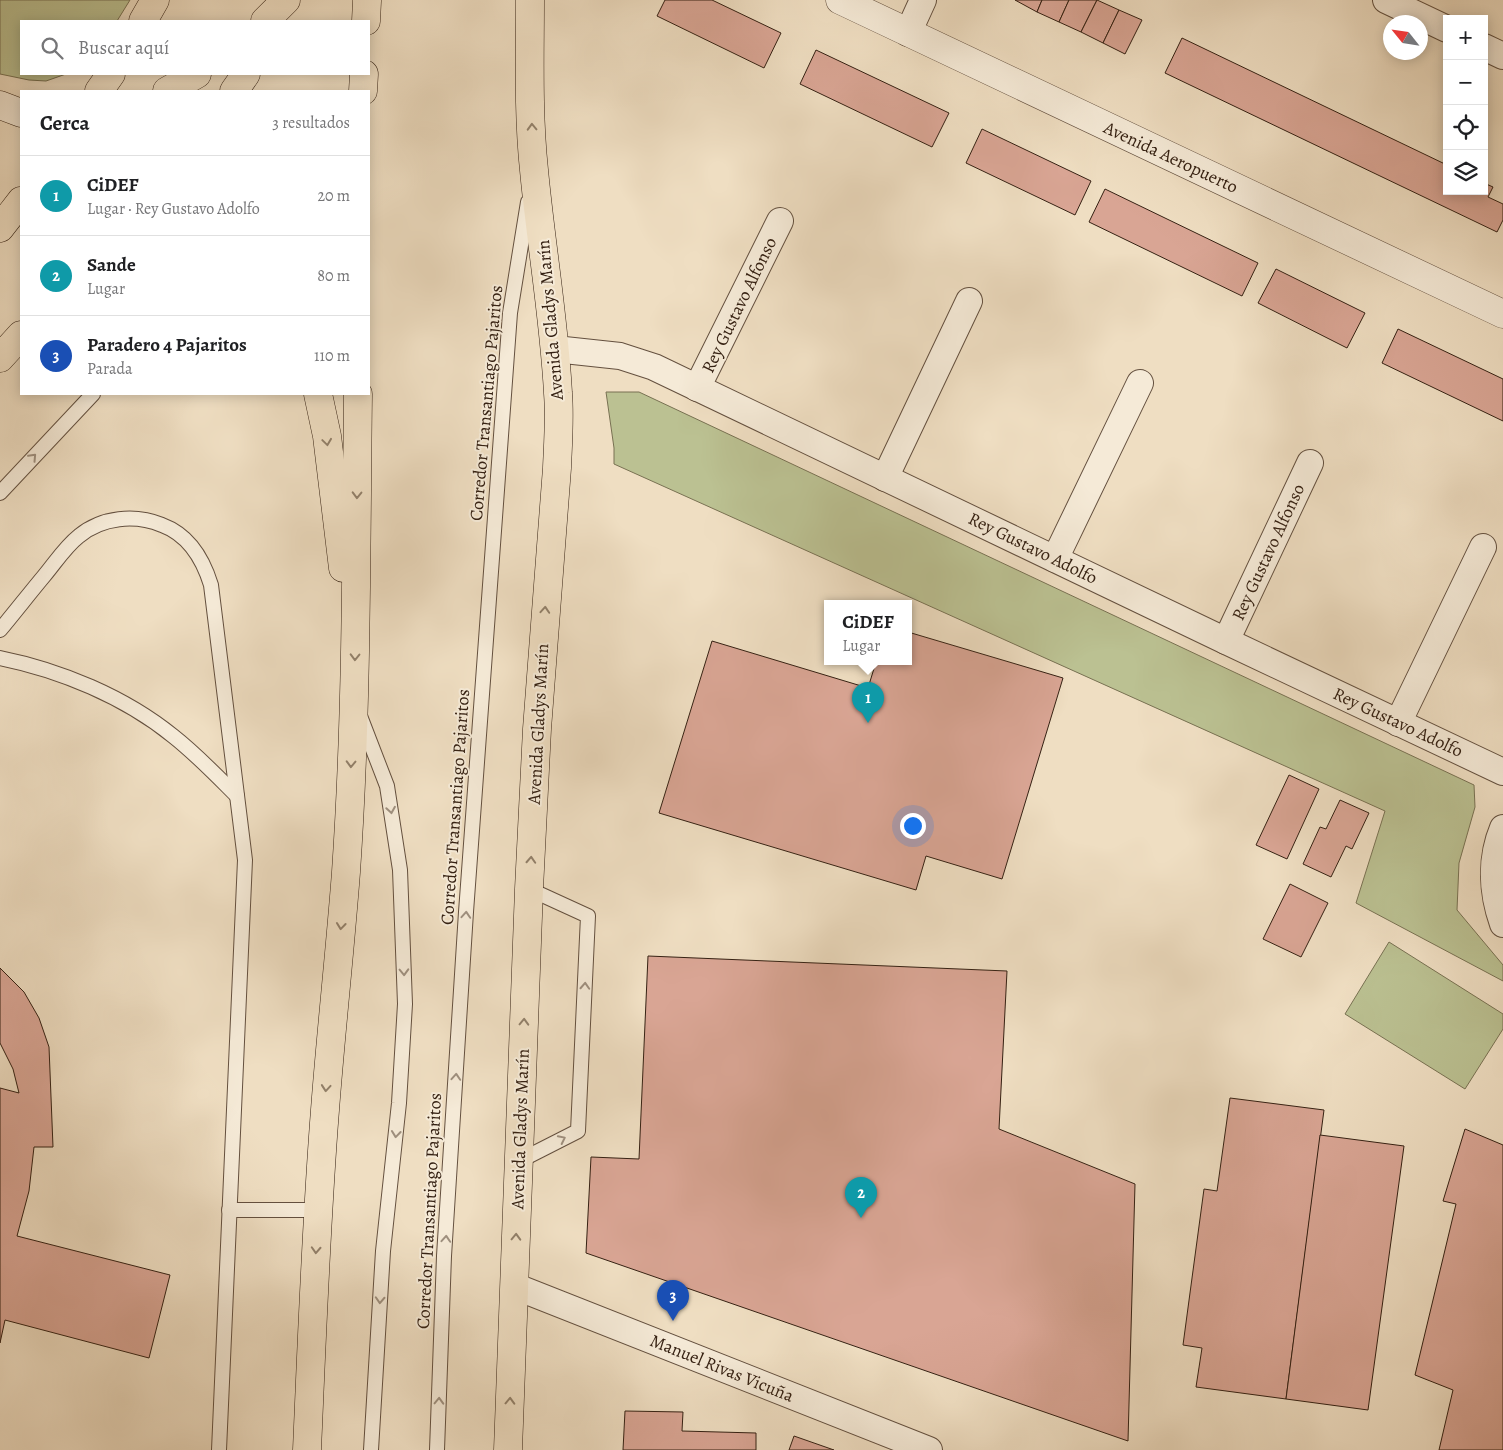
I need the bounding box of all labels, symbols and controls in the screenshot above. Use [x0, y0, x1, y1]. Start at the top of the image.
north arrow [1383, 15, 1428, 60]
map controls [1443, 15, 1488, 195]
button: + [1443, 15, 1488, 60]
search box [20, 20, 370, 75]
icon: search [38, 34, 66, 62]
text: Buscar aquí [78, 35, 169, 61]
button: − [1443, 60, 1488, 105]
button: locate [1443, 105, 1488, 150]
text: Cerca [40, 109, 90, 137]
text: 3 resultados [272, 112, 350, 134]
street label: Avenida Aeropuerto [1099, 115, 1242, 199]
one-way arrow [527, 123, 537, 130]
button: layers [1443, 150, 1488, 195]
text: CiDEF [87, 172, 139, 198]
text: 1 [53, 185, 59, 207]
text: 20 m [317, 185, 350, 207]
text: Lugar · Rey Gustavo Adolfo [87, 198, 260, 220]
street label: Rey Gustavo Alfonso [696, 233, 782, 377]
street label: Avenida Gladys Marín [531, 239, 569, 402]
text: Sande [87, 252, 136, 278]
text: 2 [52, 265, 60, 287]
text: 80 m [317, 265, 350, 287]
text: Lugar [87, 278, 125, 300]
street label: Corredor Transantiago Pajaritos [464, 284, 508, 522]
text: Paradero 4 Pajaritos [87, 332, 247, 358]
text: 3 [53, 345, 59, 367]
text: 110 m [314, 345, 350, 367]
text: Parada [87, 358, 132, 380]
one-way arrow [321, 438, 332, 446]
one-way arrow [27, 454, 36, 463]
street label: Rey Gustavo Alfonso [1226, 480, 1310, 624]
one-way arrow [352, 492, 362, 499]
street label: Rey Gustavo Adolfo [964, 506, 1102, 590]
popup [824, 600, 912, 665]
one-way arrow [540, 606, 551, 614]
text: CiDEF [842, 609, 894, 635]
text: Lugar [842, 635, 880, 657]
street label: Avenida Gladys Marín [522, 643, 554, 806]
one-way arrow [349, 653, 360, 661]
street label: Rey Gustavo Adolfo [1329, 681, 1467, 763]
pin: 1 [852, 682, 884, 723]
street label: Corredor Transantiago Pajaritos [435, 688, 475, 926]
one-way arrow [346, 760, 356, 768]
one-way arrow [385, 806, 396, 814]
your location [900, 813, 926, 839]
one-way arrow [525, 856, 536, 864]
one-way arrow [460, 910, 471, 918]
one-way arrow [336, 922, 347, 930]
one-way arrow [399, 968, 409, 976]
one-way arrow [580, 982, 590, 990]
one-way arrow [519, 1018, 529, 1026]
street label: Avenida Gladys Marín [505, 1048, 535, 1211]
one-way arrow [450, 1072, 461, 1080]
one-way arrow [321, 1084, 332, 1092]
street label: Corredor Transantiago Pajaritos [411, 1092, 447, 1330]
one-way arrow [391, 1130, 402, 1138]
one-way arrow [557, 1135, 566, 1145]
pin: 2 [845, 1177, 877, 1218]
one-way arrow [511, 1233, 521, 1240]
one-way arrow [440, 1235, 451, 1243]
one-way arrow [310, 1246, 321, 1254]
pin: 3 [657, 1280, 689, 1321]
one-way arrow [374, 1296, 385, 1304]
street label: Manuel Rivas Vicuña [647, 1328, 798, 1408]
one-way arrow [433, 1397, 444, 1405]
one-way arrow [505, 1397, 515, 1405]

